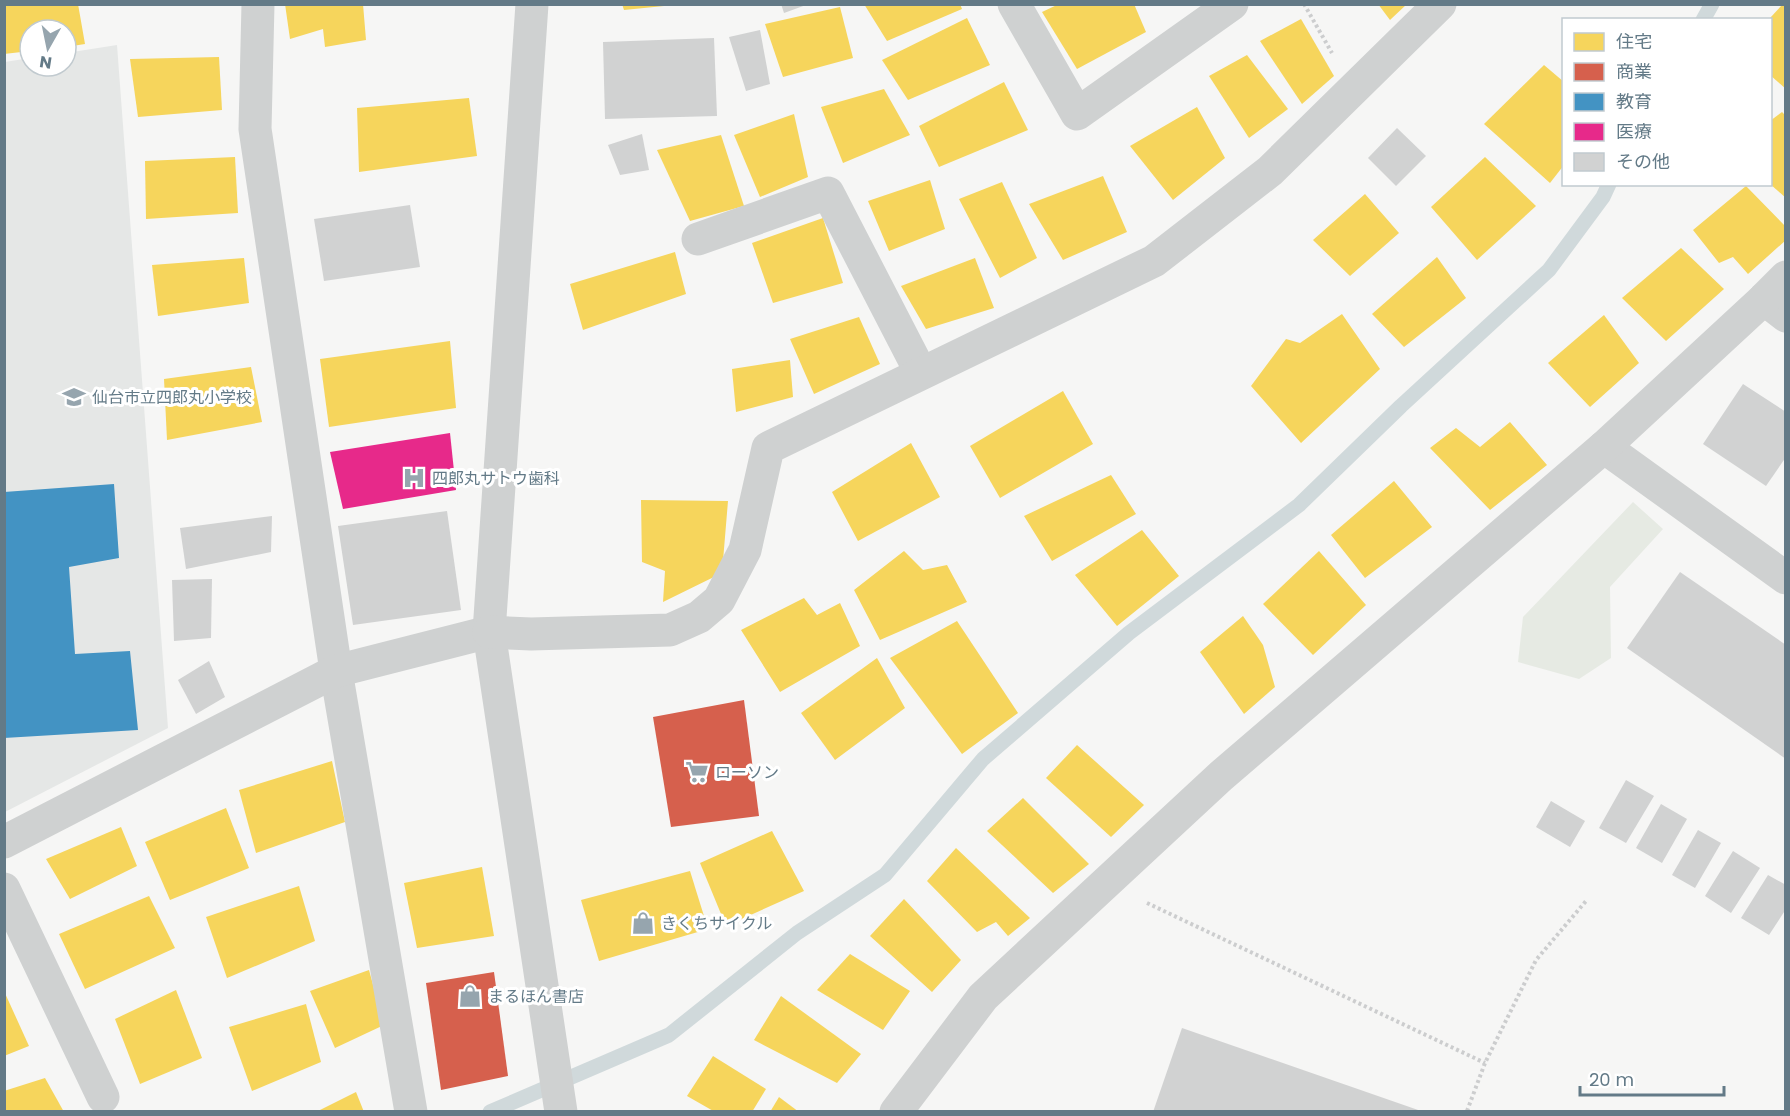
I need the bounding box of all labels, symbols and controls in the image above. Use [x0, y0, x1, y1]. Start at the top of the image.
north arrow [18, 18, 78, 78]
legend [1562, 18, 1772, 186]
text: 住宅 [1616, 29, 1652, 54]
text: N [38, 50, 53, 75]
text: 商業 [1616, 59, 1652, 84]
text: 教育 [1616, 89, 1652, 114]
text: 医療 [1616, 119, 1652, 144]
text: その他 [1616, 149, 1670, 174]
school or university icon: 仙台市立四郎丸小学校 [61, 384, 87, 410]
place label: 仙台市立四郎丸小学校 [92, 386, 252, 409]
hospital icon: 四郎丸サトウ歯科 [401, 465, 427, 491]
place label: 四郎丸サトウ歯科 [432, 467, 560, 490]
supermarket icon: ローソン [684, 759, 710, 785]
place label: ローソン [715, 761, 779, 784]
shop icon: きくちサイクル [630, 910, 656, 936]
place label: きくちサイクル [661, 912, 772, 935]
shop icon: まるほん書店 [457, 983, 483, 1009]
place label: まるほん書店 [488, 985, 584, 1008]
scale bar [1580, 1059, 1724, 1097]
text: 20 m [1589, 1067, 1634, 1092]

